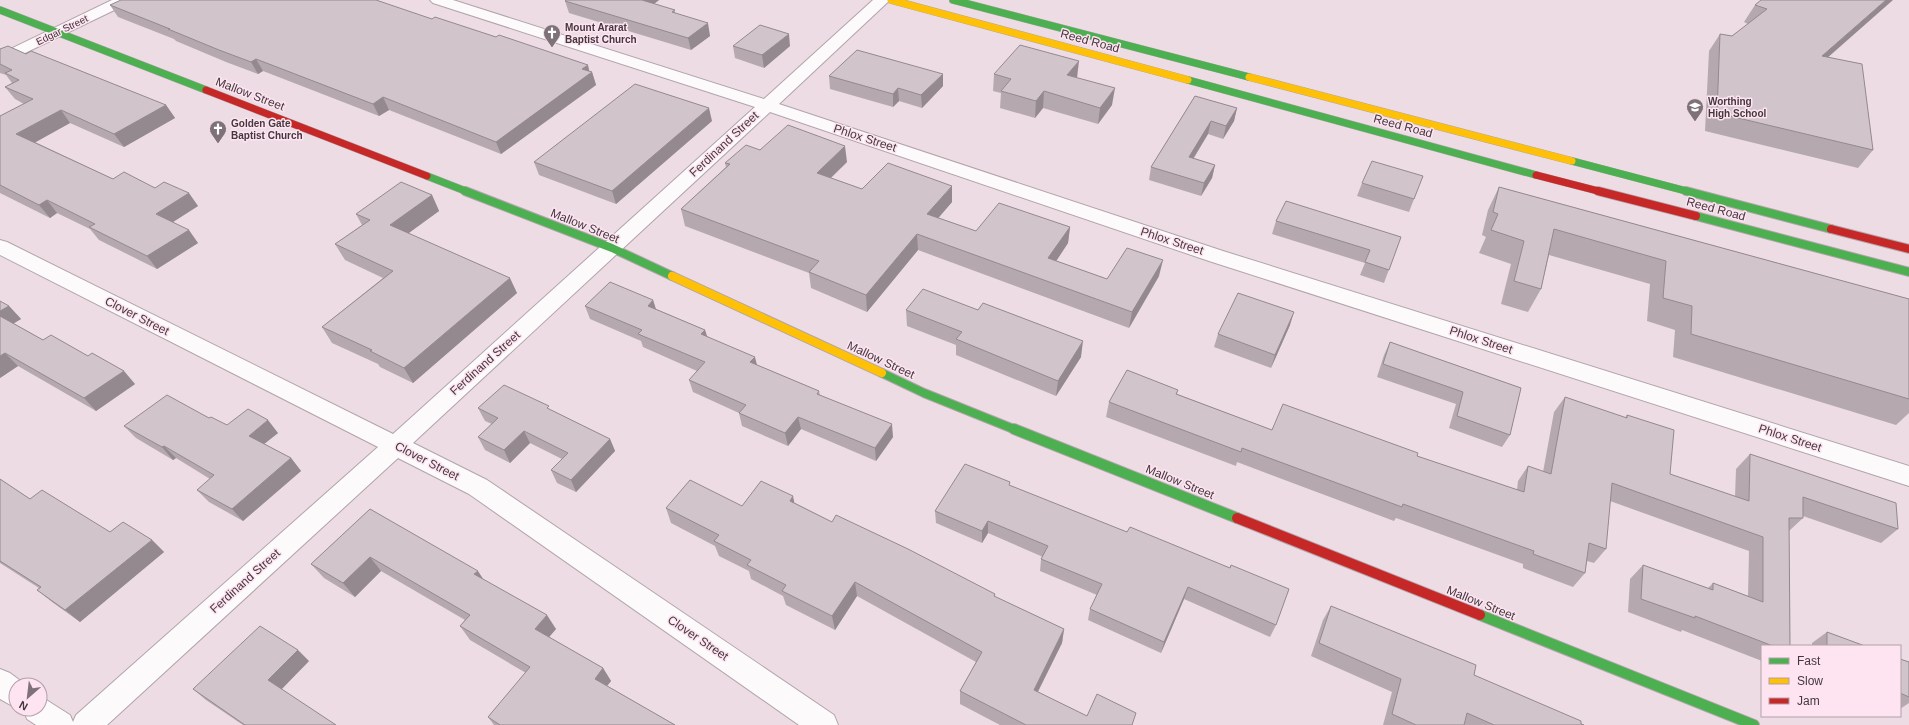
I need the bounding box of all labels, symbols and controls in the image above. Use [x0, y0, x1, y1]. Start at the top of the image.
street label: Edgar Street [34, 13, 90, 47]
place label: Mount Ararat Baptist Church [565, 22, 637, 45]
church icon: Mount Ararat Baptist Church [542, 23, 562, 48]
street label: Reed Road [1059, 26, 1121, 56]
street label: Mallow Street [214, 74, 287, 114]
place label: Worthing High School [1708, 96, 1767, 119]
school or university icon: Worthing High School [1685, 97, 1705, 122]
street label: Ferdinand Street [687, 108, 762, 180]
street label: Reed Road [1372, 111, 1434, 141]
place label: Golden Gate Baptist Church [231, 118, 303, 141]
church icon: Golden Gate Baptist Church [208, 119, 228, 144]
street label: Phlox Street [832, 121, 899, 155]
street label: Reed Road [1685, 194, 1747, 224]
street label: Mallow Street [549, 206, 622, 246]
street label: Phlox Street [1139, 224, 1206, 258]
street label: Clover Street [103, 294, 172, 338]
street label: Phlox Street [1448, 323, 1515, 357]
street label: Ferdinand Street [447, 327, 523, 398]
street label: Mallow Street [845, 338, 917, 382]
street label: Phlox Street [1757, 421, 1824, 455]
street label: Clover Street [393, 439, 462, 483]
street label: Mallow Street [1144, 462, 1217, 502]
street label: Ferdinand Street [207, 545, 283, 616]
street label: Mallow Street [1445, 583, 1518, 623]
street label: Clover Street [665, 613, 731, 664]
legend [1761, 645, 1901, 717]
text: Fast [1797, 654, 1821, 668]
text: Slow [1797, 674, 1823, 688]
north arrow [8, 677, 48, 717]
text: Jam [1797, 694, 1820, 708]
text: N [17, 699, 30, 713]

